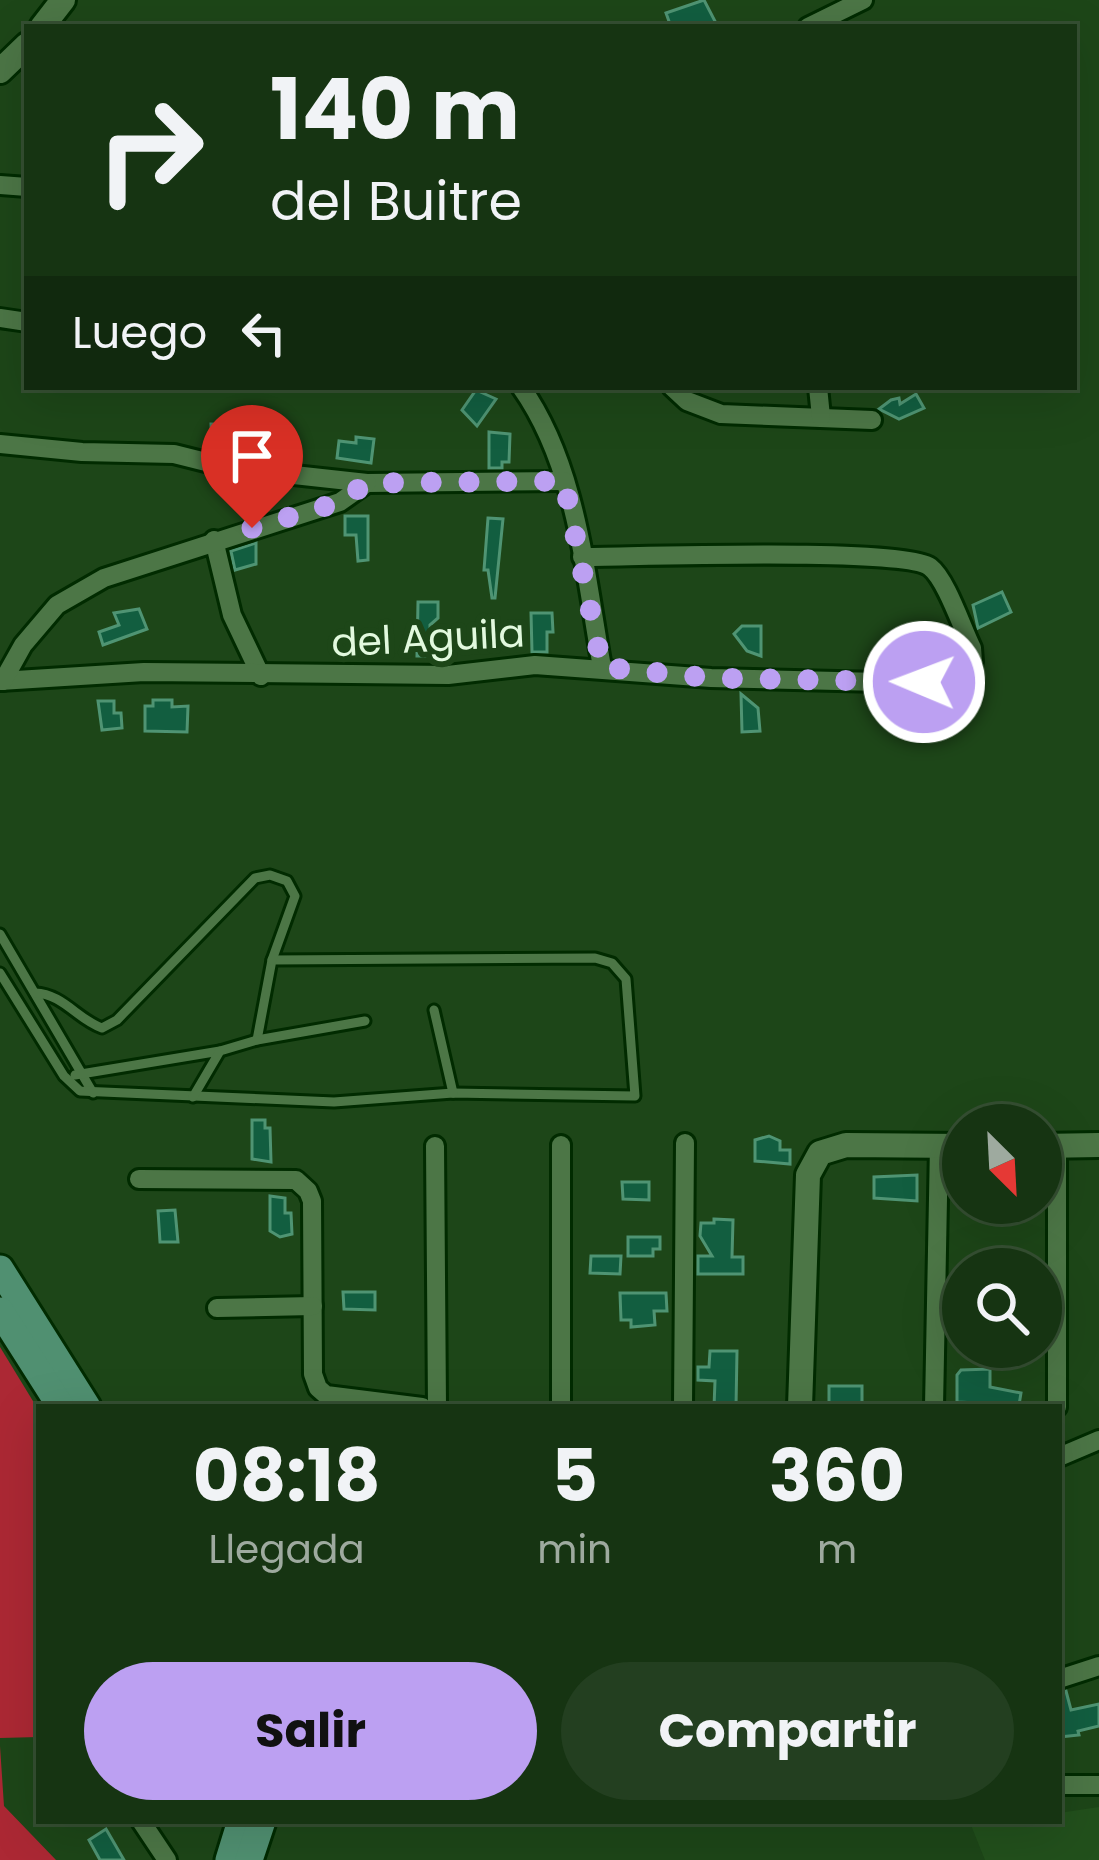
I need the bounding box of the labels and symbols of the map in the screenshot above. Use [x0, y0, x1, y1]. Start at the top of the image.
pin [201, 405, 303, 528]
street label: del Aguila [330, 605, 526, 671]
position arrow [861, 619, 987, 745]
north arrow [942, 1104, 1062, 1224]

